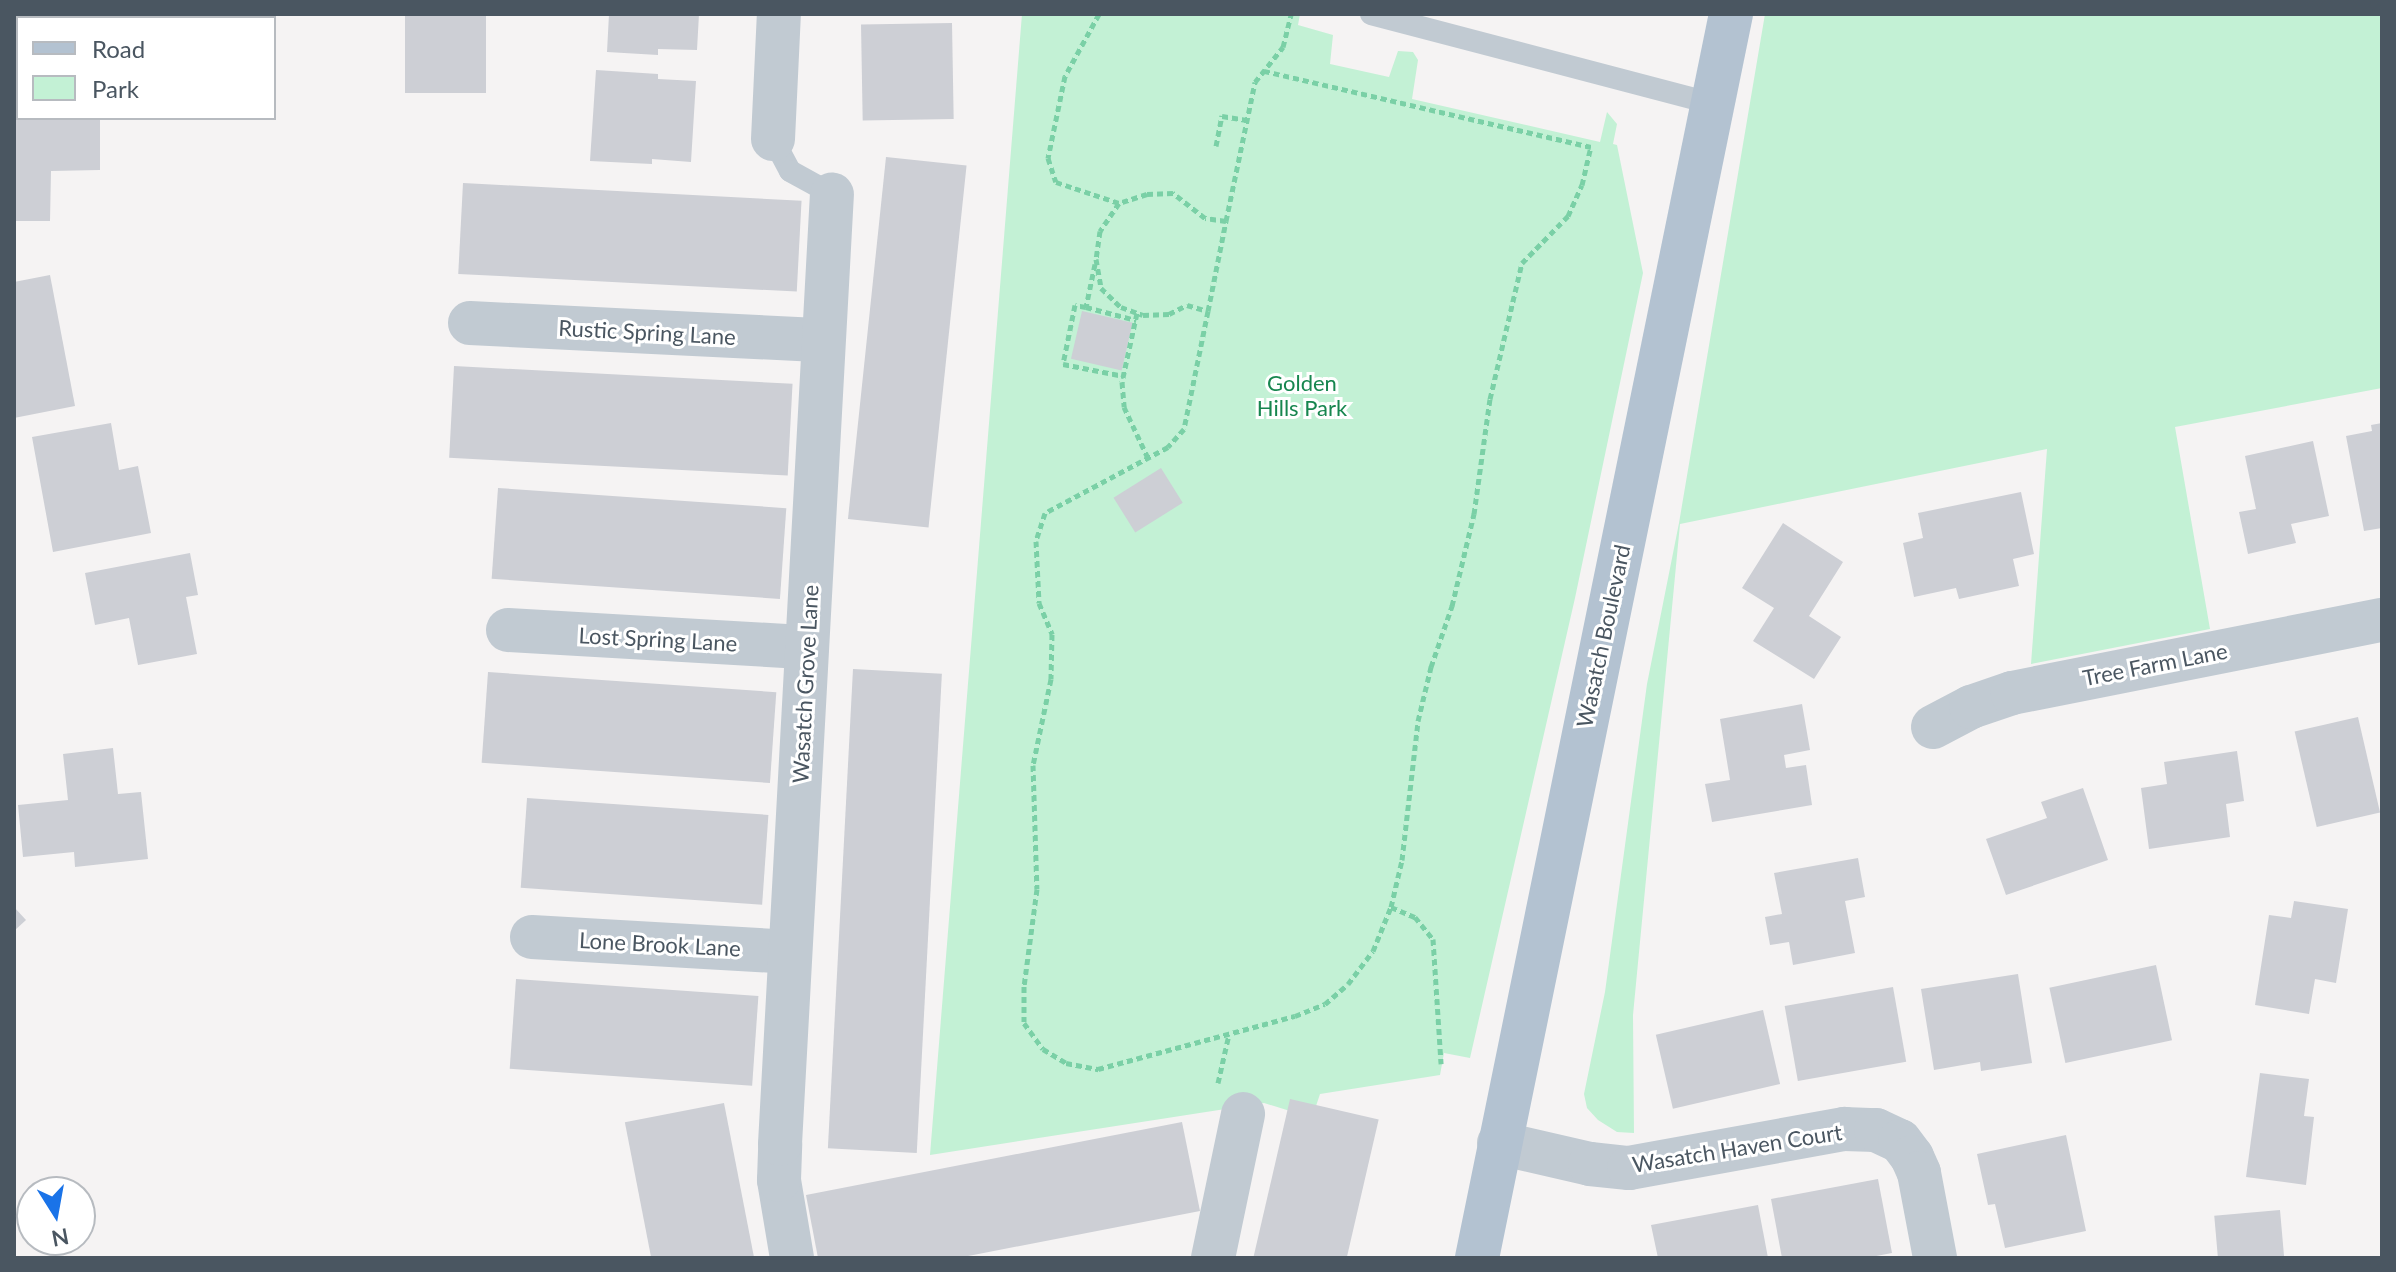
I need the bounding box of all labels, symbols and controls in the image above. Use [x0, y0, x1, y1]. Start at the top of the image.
legend [16, 16, 276, 120]
text: Road [92, 34, 145, 63]
text: Park [92, 74, 139, 103]
street label: Rustic Spring Lane [558, 314, 736, 350]
park label: Golden Hills Park [1257, 369, 1347, 420]
street label: Wasatch Boulevard [1571, 542, 1635, 730]
street label: Wasatch Grove Lane [787, 584, 823, 784]
street label: Lost Spring Lane [578, 622, 738, 656]
street label: Tree Farm Lane [2080, 637, 2230, 691]
street label: Lone Brook Lane [578, 927, 742, 961]
street label: Wasatch Haven Court [1630, 1118, 1844, 1178]
north arrow [16, 1176, 96, 1256]
text: N [49, 1223, 71, 1253]

